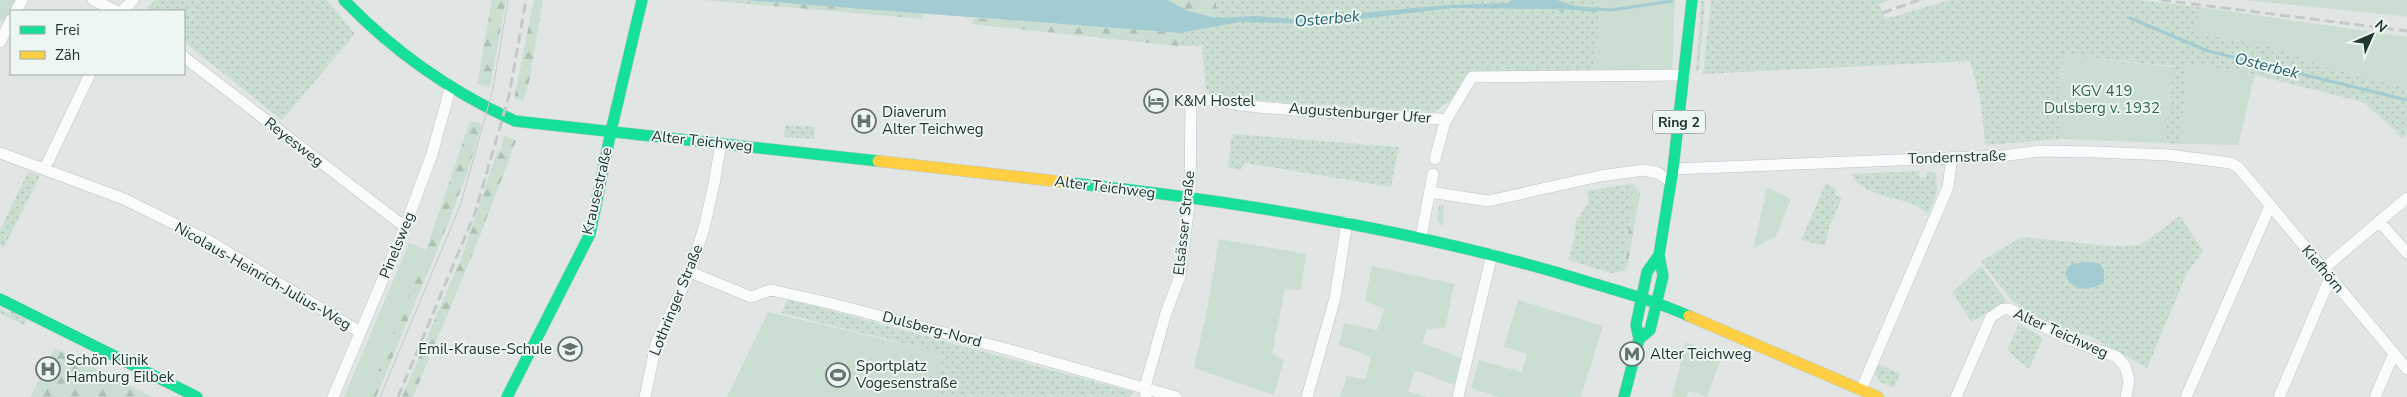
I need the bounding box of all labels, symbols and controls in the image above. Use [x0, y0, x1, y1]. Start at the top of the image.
water label: Osterbek [1294, 5, 1362, 33]
legend [10, 10, 185, 75]
north arrow [2347, 10, 2397, 60]
text: N [2370, 16, 2391, 37]
text: Frei [55, 20, 80, 40]
text: Zäh [55, 45, 80, 65]
water label: Osterbek [2232, 47, 2302, 85]
park label: KGV 419 Dulsberg v. 1932 [2044, 81, 2160, 118]
hotel icon: K&M Hostel [1143, 88, 1169, 114]
place label: K&M Hostel [1174, 91, 1256, 111]
street label: Augustenburger Ufer [1288, 98, 1433, 128]
place label: Diaverum Alter Teichweg [882, 102, 984, 139]
hospital icon: Diaverum Alter Teichweg [851, 108, 877, 134]
road number: Ring 2 [1653, 110, 1705, 134]
street label: Reyesweg [260, 113, 328, 171]
street label: Alter Teichweg [650, 126, 754, 156]
street label: Krausestraße [577, 145, 617, 237]
street label: Tondernstraße [1908, 145, 2006, 169]
street label: Elsässer Straße [1169, 170, 1199, 276]
street label: Alter Teichweg [1053, 171, 1157, 203]
street label: Pinelsweg [375, 209, 419, 281]
street label: Nicolaus-Heinrich-Julius-Weg [171, 217, 355, 335]
street label: Lothringer Straße [645, 241, 707, 359]
street label: Kiefhörn [2297, 241, 2349, 297]
street label: Alter Teichweg [2011, 303, 2111, 363]
street label: Dulsberg-Nord [880, 306, 984, 352]
school or university icon: Emil-Krause-Schule [557, 336, 583, 362]
place label: Emil-Krause-Schule [418, 339, 552, 359]
metro station icon: Alter Teichweg [1619, 341, 1645, 367]
place label: Alter Teichweg [1650, 344, 1752, 364]
place label: Schön Klinik Hamburg Eilbek [66, 350, 175, 387]
hospital icon: Schön Klinik Hamburg Eilbek [35, 356, 61, 382]
place label: Sportplatz Vogesenstraße [855, 356, 957, 393]
sports icon: Sportplatz Vogesenstraße [825, 362, 851, 388]

